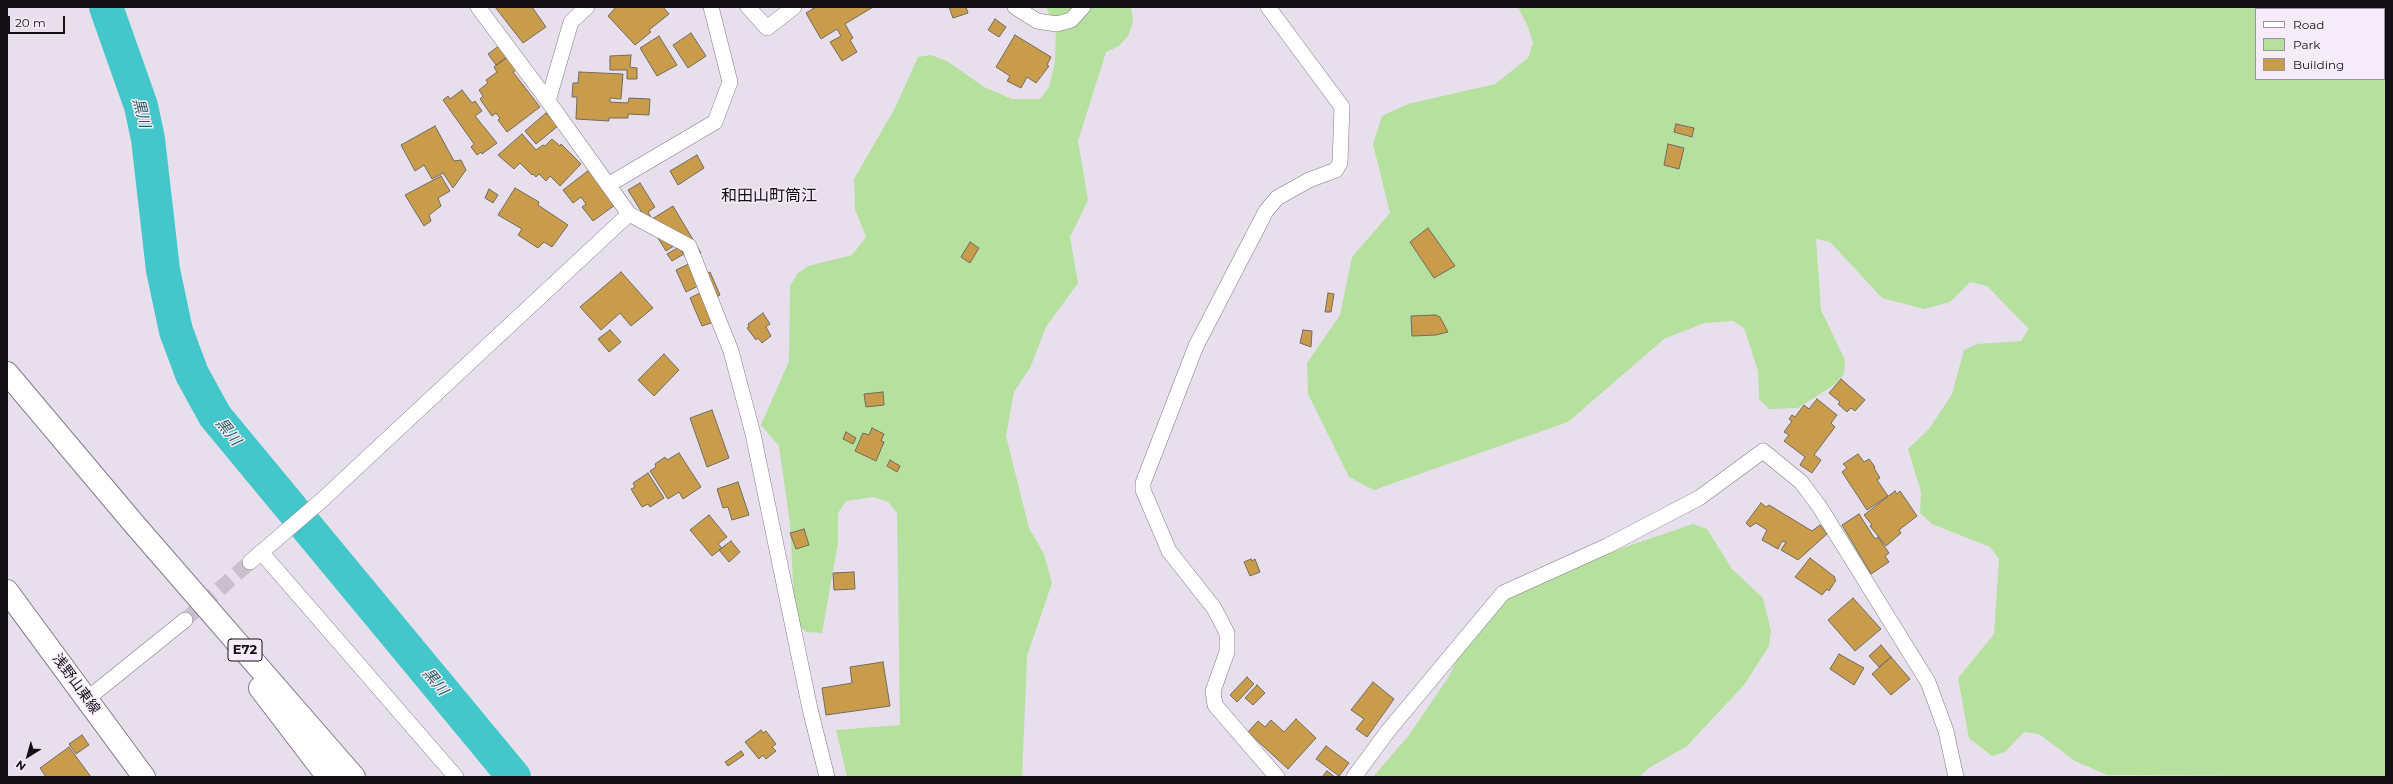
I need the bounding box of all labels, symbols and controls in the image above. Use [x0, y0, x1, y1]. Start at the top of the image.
scale bar [10, 8, 67, 34]
legend [2255, 8, 2385, 80]
text: 20 m [15, 15, 46, 30]
text: Road [2293, 17, 2324, 32]
text: Park [2293, 37, 2320, 52]
text: Building [2293, 57, 2344, 72]
water label: 黒川 [129, 96, 153, 130]
district label: 和田山町筒江 [721, 186, 817, 206]
water label: 黒川 [212, 415, 244, 449]
road number: E72 [228, 639, 262, 661]
street label: 浅野山東線 [49, 651, 103, 717]
water label: 黒川 [418, 665, 452, 699]
north arrow [8, 736, 48, 776]
text: N [13, 757, 29, 774]

